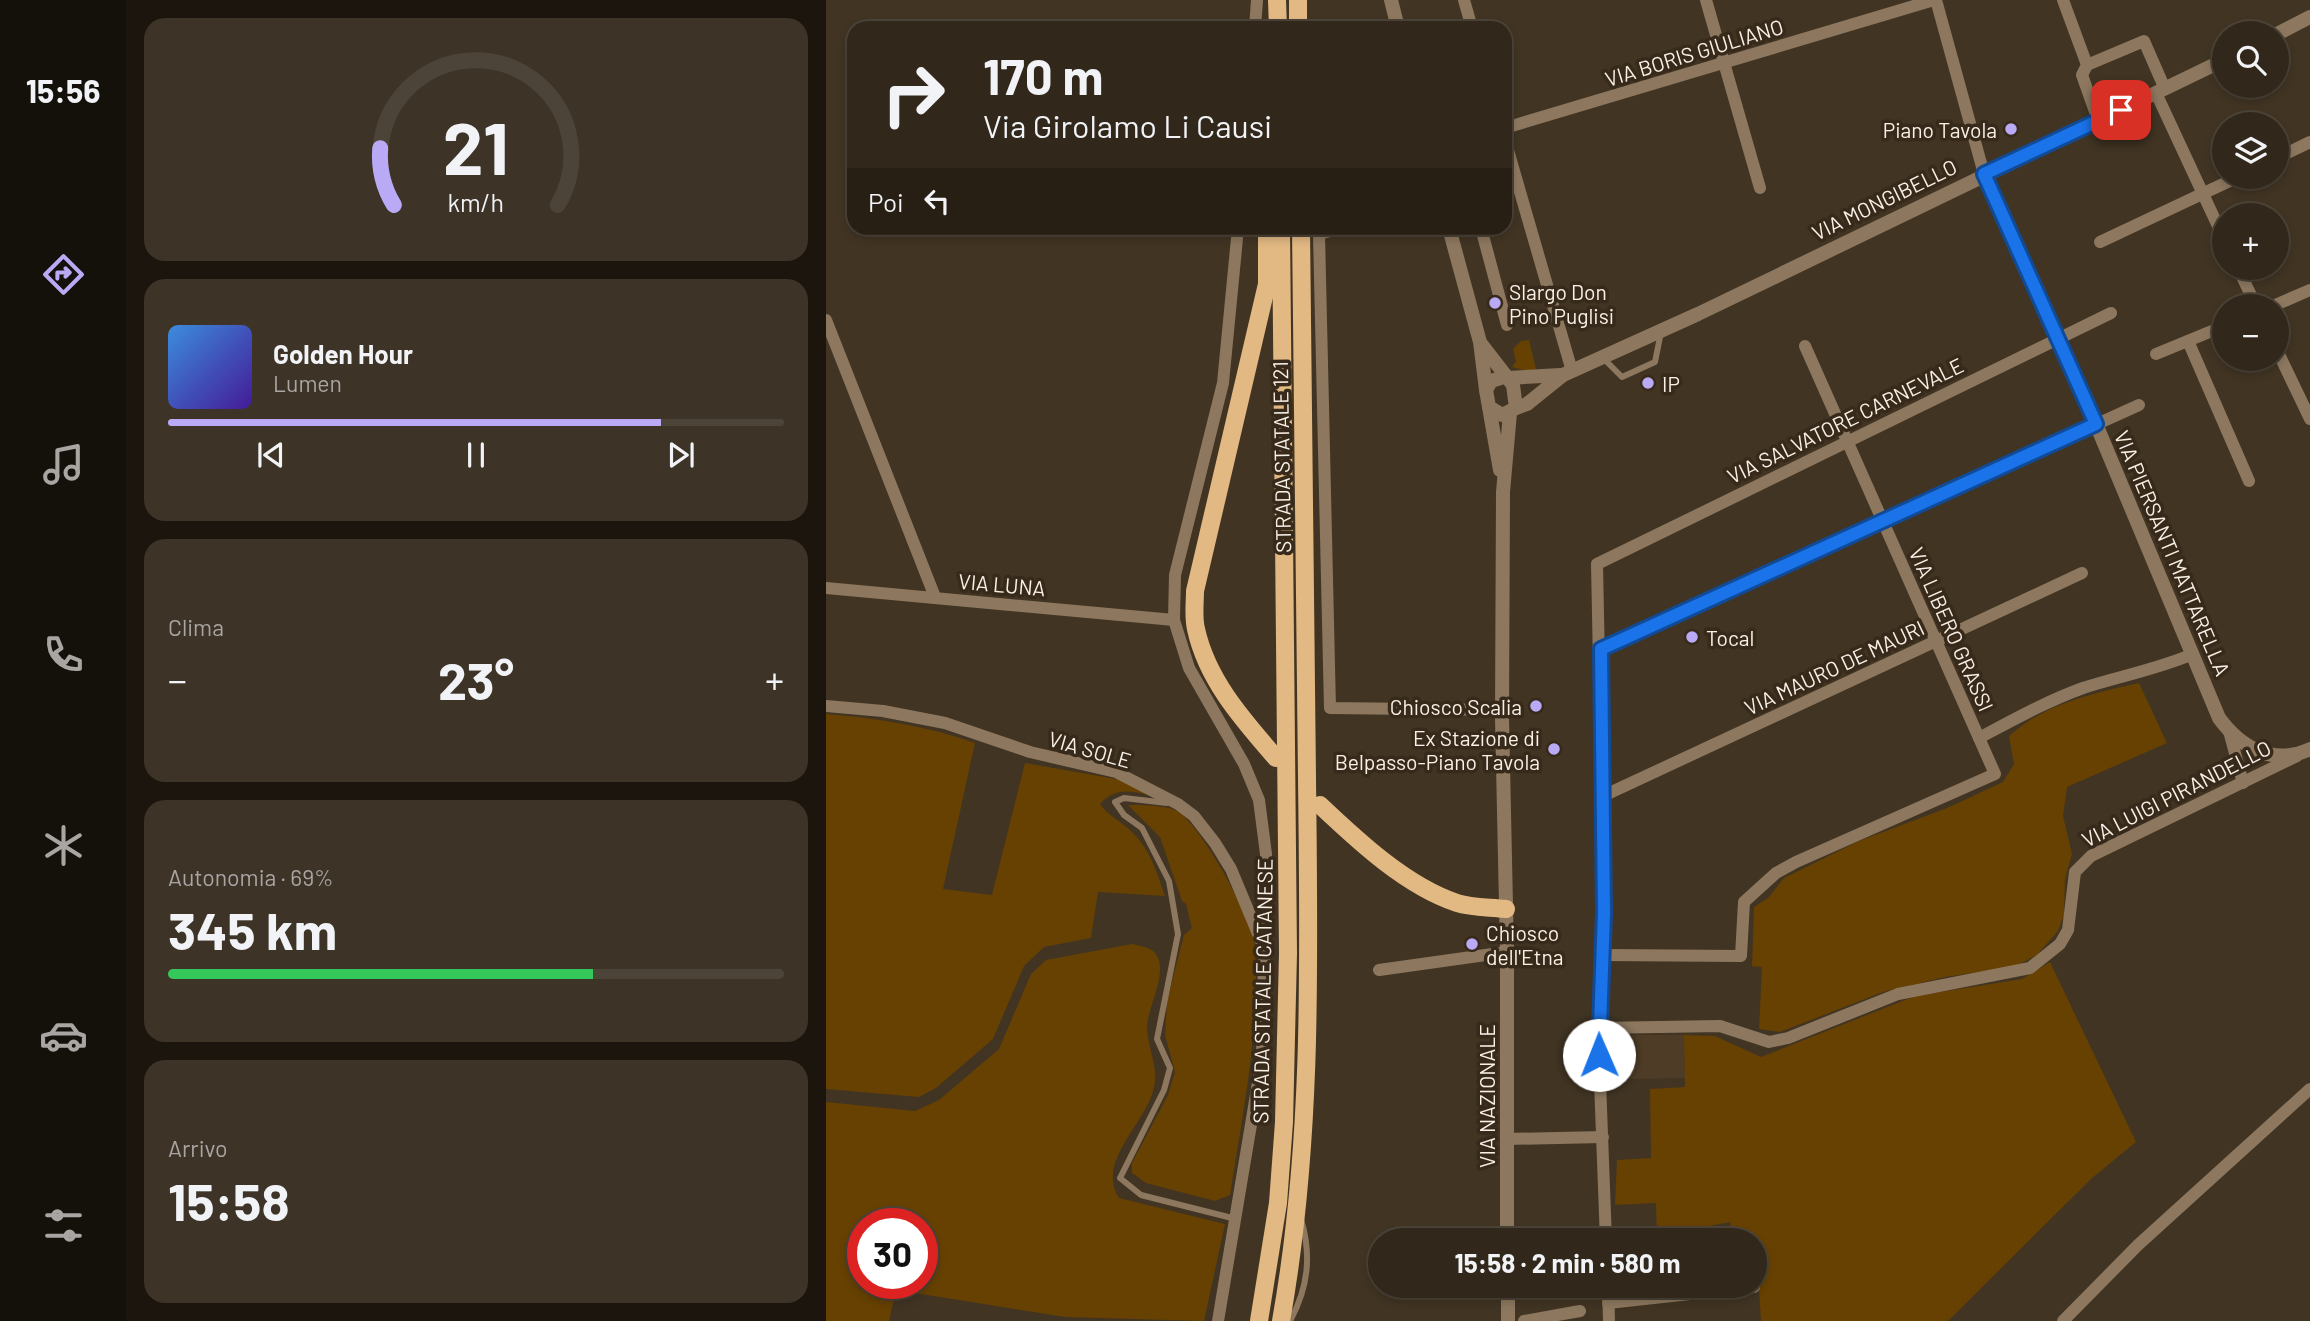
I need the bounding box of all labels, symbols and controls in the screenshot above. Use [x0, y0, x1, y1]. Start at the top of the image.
street label: VIA BORIS GIULIANO [1602, 13, 1786, 91]
map controls [2212, 21, 2289, 371]
button: search [2212, 21, 2289, 98]
text: 170 m [983, 46, 1103, 105]
icon: right [868, 49, 959, 140]
text: 15:56 [26, 71, 100, 109]
pin [2091, 80, 2151, 140]
icon: arrive [2102, 91, 2140, 129]
text: 21 [443, 103, 509, 191]
text: Via Girolamo Li Causi [983, 106, 1272, 144]
button: layers [2212, 112, 2289, 189]
place label: Piano Tavola [1883, 117, 1997, 142]
marker: Piano Tavola [2003, 121, 2019, 137]
street label: VIA MONGIBELLO [1807, 153, 1961, 245]
icon: left [918, 182, 956, 220]
text: Poi [868, 186, 904, 217]
text: km/h [448, 187, 504, 217]
button: + [2212, 203, 2289, 280]
icon: directions [39, 250, 88, 299]
place label: Slargo Don Pino Puglisi [1509, 279, 1614, 328]
button: − [2212, 294, 2289, 371]
marker: Slargo Don Pino Puglisi [1487, 295, 1503, 311]
text: Golden Hour [273, 338, 413, 369]
street label: VIA SALVATORE CARNEVALE [1723, 352, 1967, 488]
street label: STRADA STATALE 121 [1267, 361, 1295, 553]
text: Lumen [273, 369, 342, 397]
place label: IP [1662, 371, 1680, 396]
marker: IP [1640, 375, 1656, 391]
street label: VIA PIERSANTI MATTARELLA [2110, 427, 2236, 680]
icon: previous [252, 436, 290, 474]
icon: pause [457, 436, 495, 474]
icon: next [662, 436, 700, 474]
icon: music [39, 440, 88, 489]
street label: VIA LIBERO GRASSI [1905, 543, 1999, 715]
street label: VIA LUNA [957, 568, 1047, 600]
text: Clima [168, 613, 224, 641]
street label: VIA MAURO DE MAURI [1740, 614, 1928, 720]
place label: Tocal [1706, 625, 1754, 650]
marker: Tocal [1684, 629, 1700, 645]
icon: phone [39, 630, 88, 679]
text: 23° [438, 648, 514, 710]
text: − [168, 656, 187, 702]
text: + [765, 656, 784, 702]
place label: Chiosco Scalia [1390, 694, 1522, 719]
marker: Chiosco Scalia [1528, 698, 1544, 714]
street label: VIA SOLE [1046, 725, 1134, 773]
place label: Ex Stazione di Belpasso-Piano Tavola [1335, 725, 1540, 774]
street label: VIA LUIGI PIRANDELLO [2077, 734, 2275, 852]
marker: Ex Stazione di Belpasso-Piano Tavola [1546, 741, 1562, 757]
icon: climate [39, 821, 88, 870]
street label: STRADA STATALE CATANESE [1247, 858, 1277, 1124]
text: Autonomia · 69% [168, 863, 334, 891]
text: 345 km [168, 898, 337, 960]
place label: Chiosco dell'Etna [1486, 920, 1564, 969]
marker: Chiosco dell'Etna [1464, 936, 1480, 952]
icon: car [39, 1011, 88, 1060]
position arrow [1562, 1018, 1636, 1092]
street label: VIA NAZIONALE [1474, 1024, 1499, 1168]
text: Arrivo [168, 1134, 228, 1162]
text: 15:58 [168, 1169, 290, 1231]
icon: filters [39, 1201, 88, 1250]
speed limit sign: 30 [847, 1208, 938, 1299]
text: 15:58 · 2 min · 580 m [1455, 1247, 1680, 1278]

